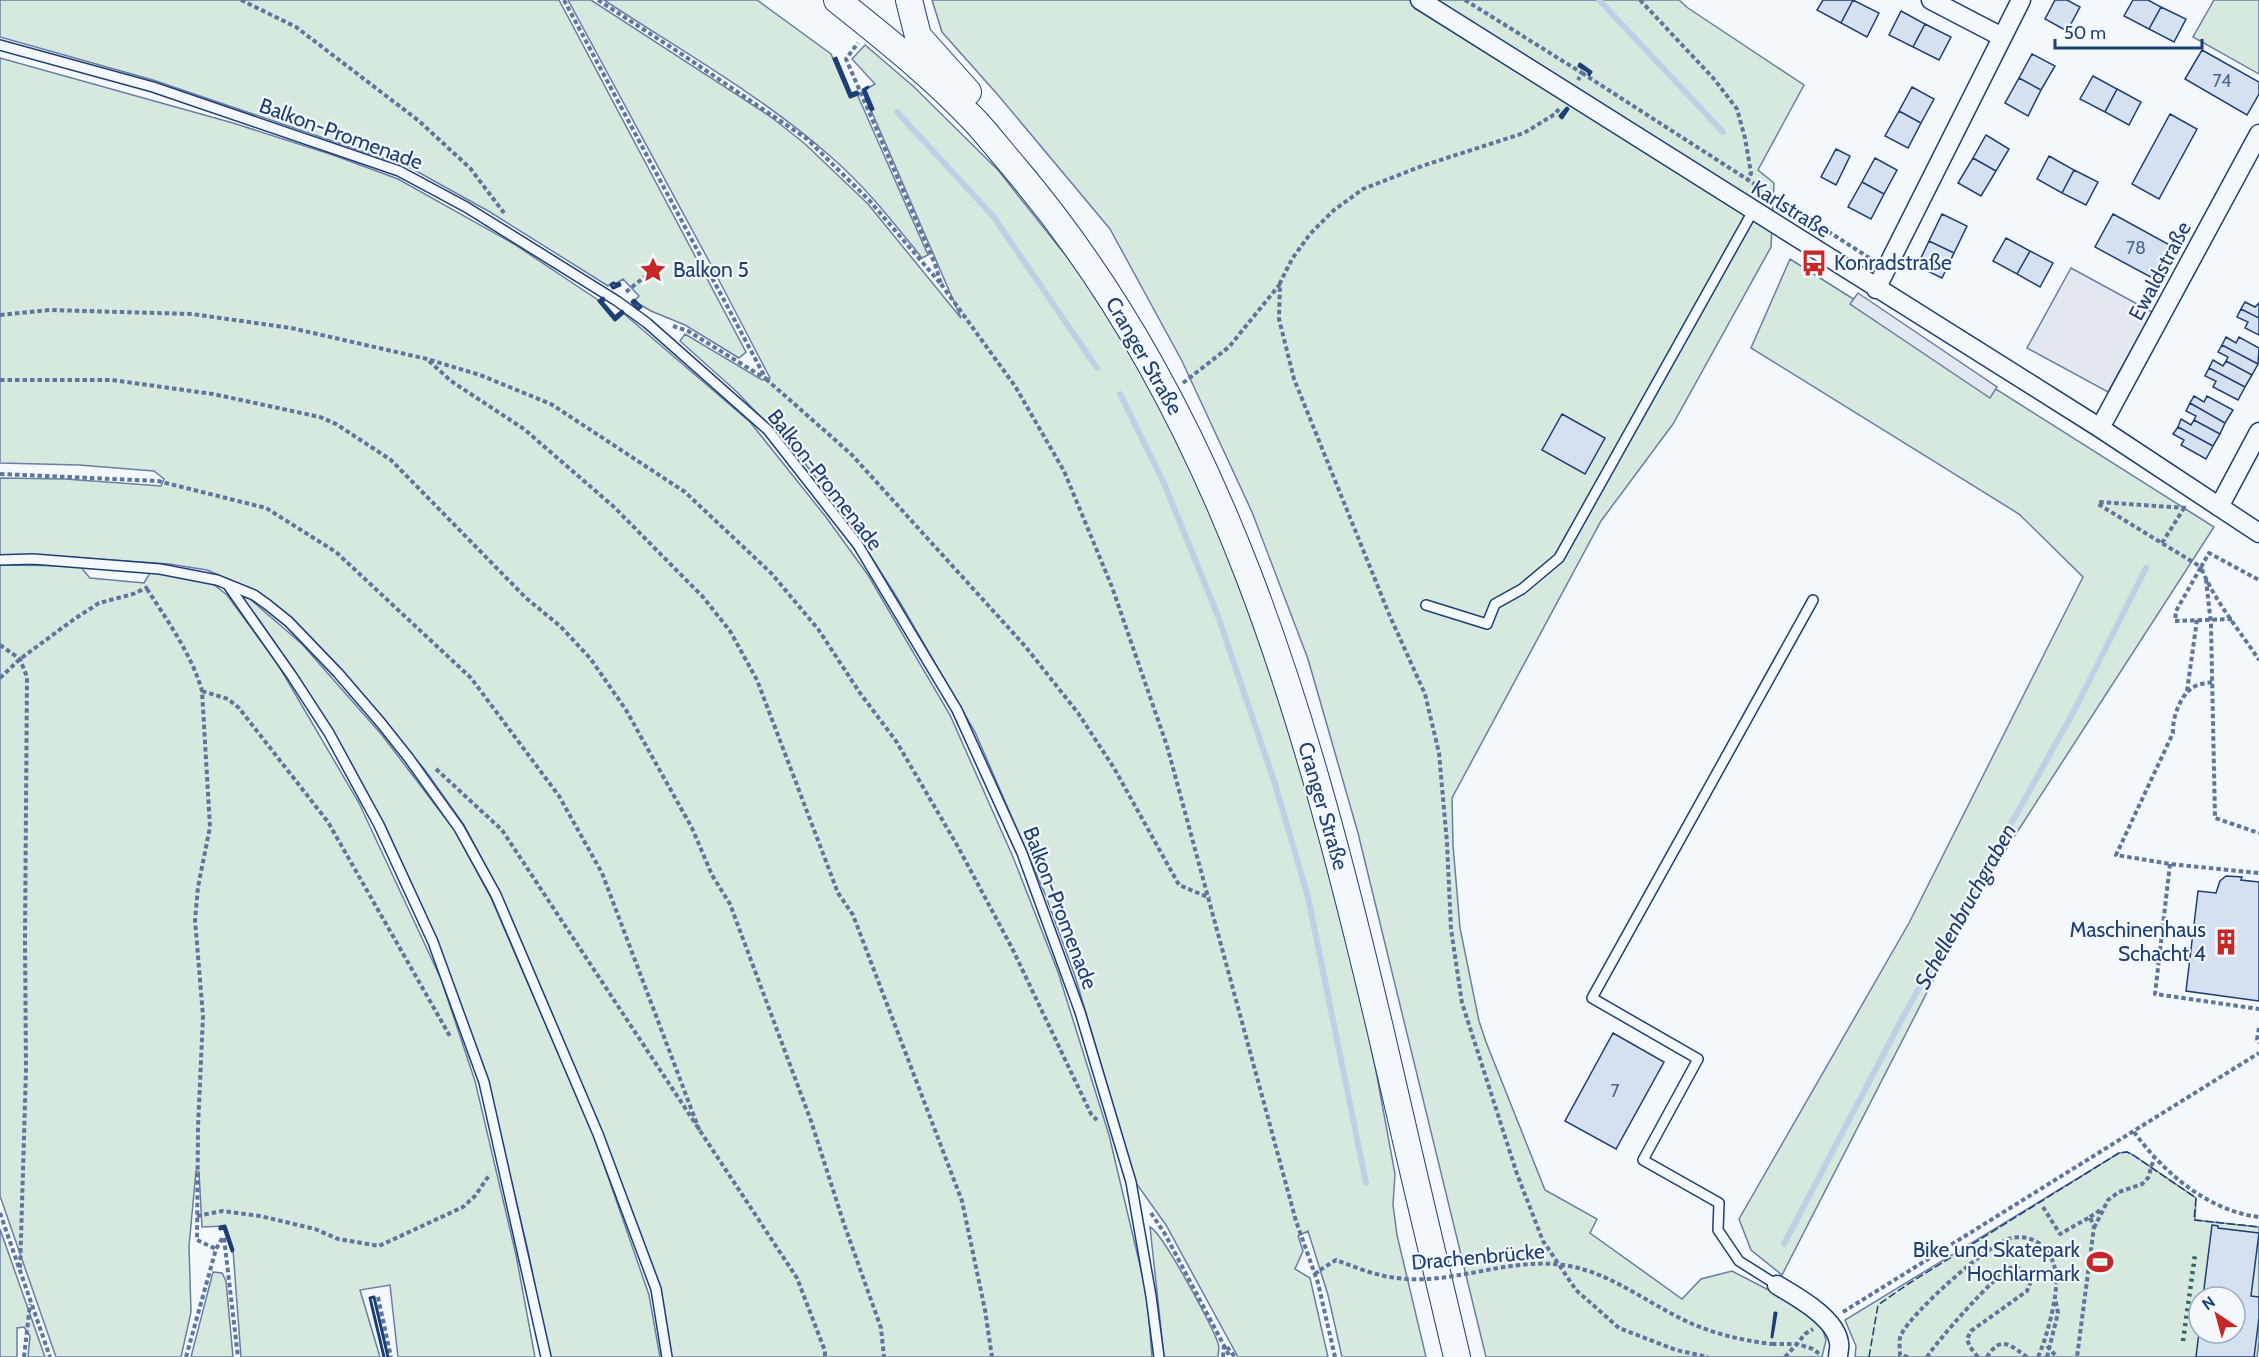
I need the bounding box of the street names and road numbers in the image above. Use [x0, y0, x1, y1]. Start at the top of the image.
street label: Balkon-Promenade [256, 92, 426, 175]
street label: Karlstraße [1747, 174, 1836, 243]
street label: Ewaldstraße [2123, 217, 2196, 324]
street label: Cranger Straße [1101, 292, 1188, 419]
street label: Balkon-Promenade [763, 404, 888, 555]
street label: Cranger Straße [1293, 739, 1354, 873]
street label: Balkon-Promenade [1018, 823, 1103, 993]
street label: Drachenbrücke [1410, 1238, 1546, 1275]

